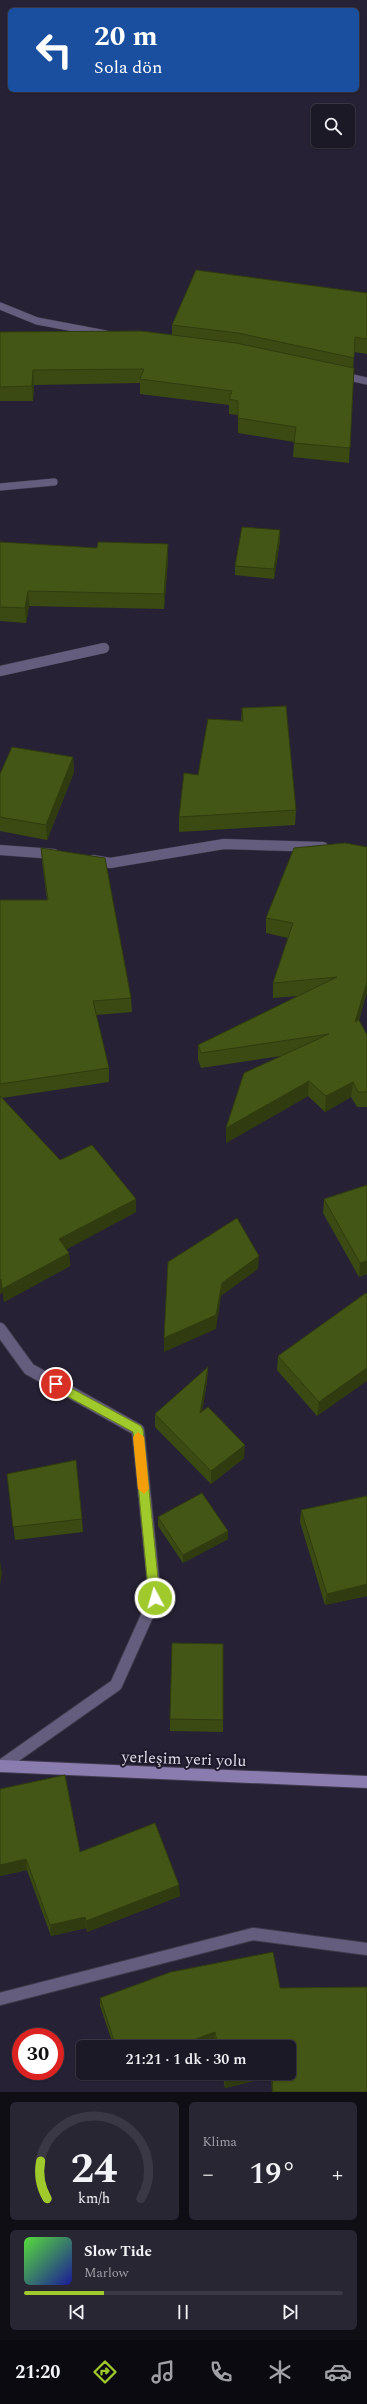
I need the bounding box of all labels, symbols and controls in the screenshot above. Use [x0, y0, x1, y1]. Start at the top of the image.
text: 20 m [94, 15, 158, 58]
icon: left [28, 24, 80, 76]
text: Sola dön [94, 54, 163, 81]
map controls [311, 104, 355, 148]
button: search [311, 104, 355, 148]
pin [39, 1367, 73, 1401]
icon: arrive [45, 1373, 67, 1395]
position arrow [134, 1577, 176, 1619]
street label: yerleşim yeri yolu [120, 1745, 247, 1773]
speed limit sign: 30 [12, 2028, 64, 2080]
text: 21:21 · 1 dk · 30 m [126, 2048, 246, 2071]
text: Klima [203, 2132, 237, 2152]
text: 24 [71, 2138, 118, 2201]
text: 19° [249, 2151, 296, 2197]
text: − [203, 2158, 214, 2191]
text: + [332, 2158, 343, 2191]
text: km/h [78, 2188, 110, 2210]
text: Slow Tide [84, 2240, 152, 2263]
text: Marlow [84, 2263, 129, 2283]
icon: previous [66, 2301, 88, 2323]
icon: pause [172, 2301, 194, 2323]
icon: next [279, 2301, 301, 2323]
icon: directions [91, 2358, 119, 2386]
icon: music [149, 2358, 177, 2386]
icon: phone [207, 2358, 235, 2386]
icon: climate [266, 2358, 294, 2386]
icon: car [324, 2358, 352, 2386]
text: 21:20 [15, 2359, 60, 2386]

